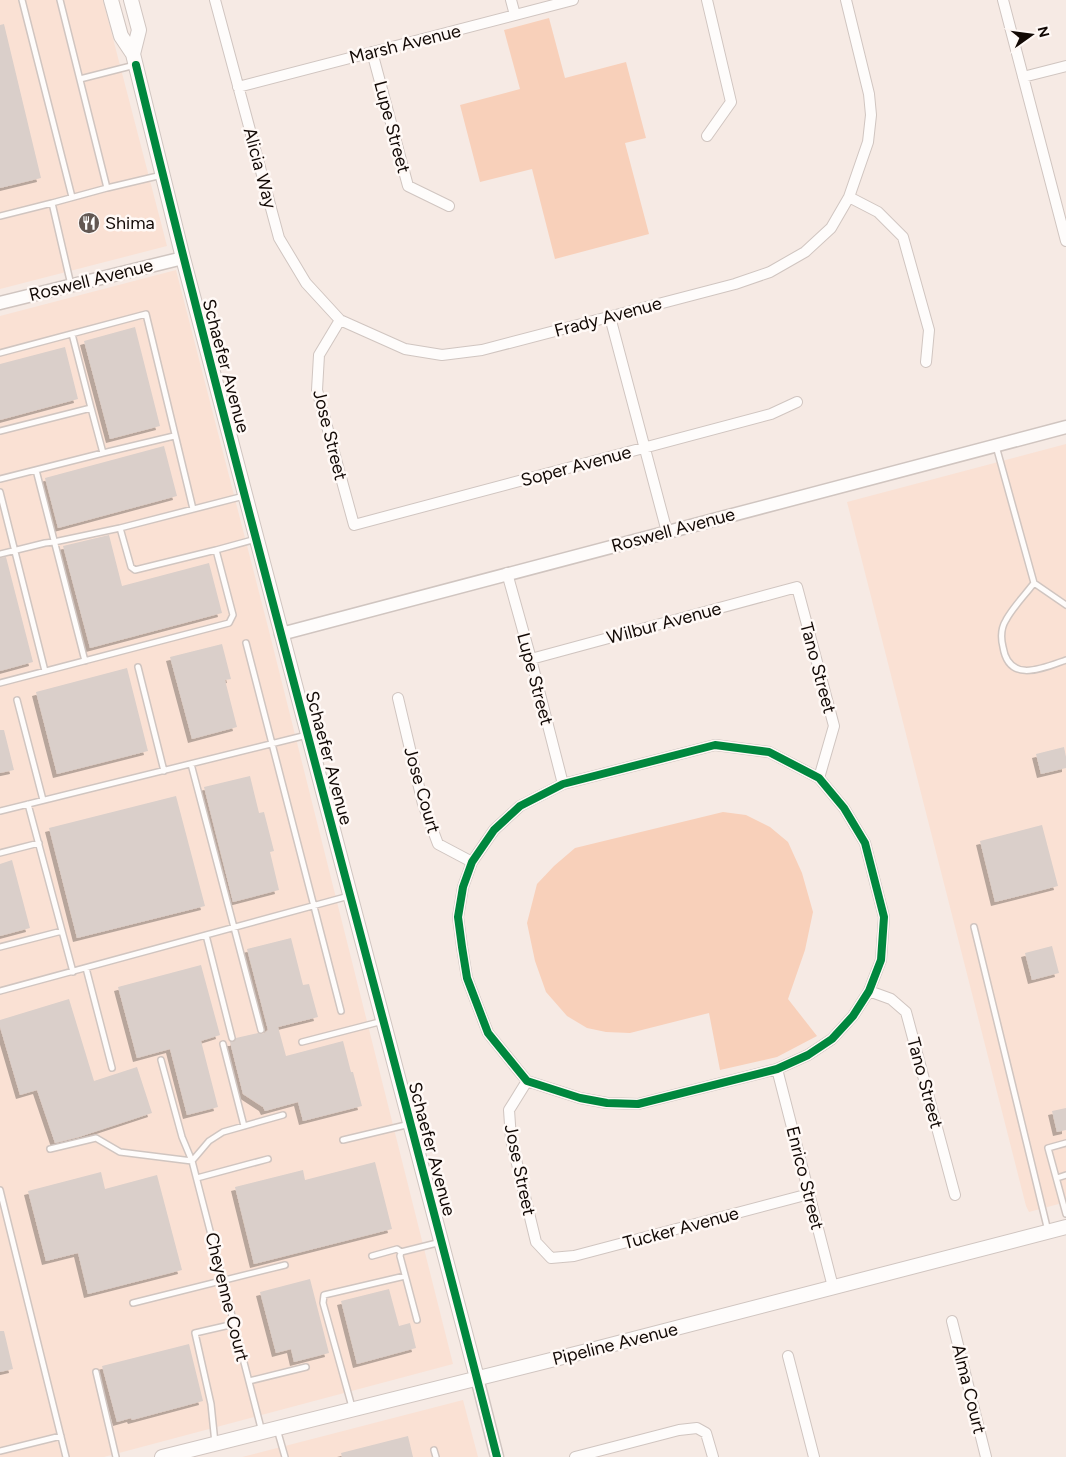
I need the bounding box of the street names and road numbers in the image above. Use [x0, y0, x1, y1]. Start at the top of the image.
street label: Marsh Avenue [347, 19, 463, 68]
street label: Lupe Street [369, 78, 415, 176]
street label: Alicia Way [239, 125, 281, 211]
street label: Roswell Avenue [27, 254, 155, 306]
street label: Frady Avenue [552, 292, 664, 342]
street label: Schaefer Avenue [198, 297, 254, 435]
street label: Jose Street [308, 387, 352, 483]
street label: Soper Avenue [518, 441, 634, 491]
street label: Roswell Avenue [609, 503, 737, 557]
street label: Wilbur Avenue [604, 597, 724, 649]
street label: Tano Street [795, 620, 841, 716]
street label: Lupe Street [512, 630, 558, 728]
street label: Schaefer Avenue [301, 689, 357, 827]
street label: Jose Court [399, 744, 445, 836]
street label: Tano Street [902, 1035, 948, 1131]
street label: Schaefer Avenue [404, 1080, 460, 1218]
street label: Jose Street [500, 1122, 540, 1218]
street label: Enrico Street [782, 1124, 829, 1232]
street label: Tucker Avenue [621, 1202, 741, 1254]
street label: Cheyenne Court [200, 1230, 254, 1364]
street label: Pipeline Avenue [550, 1318, 680, 1370]
street label: Alma Court [947, 1342, 991, 1436]

